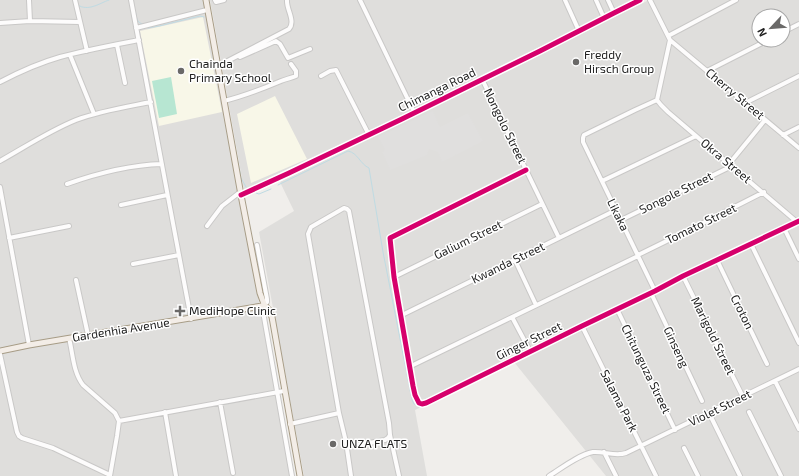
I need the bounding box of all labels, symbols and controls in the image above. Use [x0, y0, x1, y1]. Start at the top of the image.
north arrow [751, 8, 791, 48]
text: N [754, 26, 769, 39]
place label: Freddy Hirsch Group [584, 47, 654, 75]
place label: Chainda Primary School [189, 56, 272, 84]
marker: Freddy Hirsch Group [571, 57, 581, 67]
street label: Chimanga Road [396, 64, 478, 114]
street label: Cherry Street [704, 65, 768, 122]
marker: Chainda Primary School [176, 66, 186, 76]
street label: Nongolo Street [482, 86, 530, 166]
street label: Okra Street [699, 135, 755, 186]
street label: Songole Street [637, 168, 715, 216]
street label: Likaka [605, 196, 633, 233]
street label: Tomato Street [663, 200, 739, 246]
street label: Galium Street [431, 216, 504, 262]
street label: Kwanda Street [469, 238, 547, 286]
street label: Croton [729, 292, 757, 331]
street label: Marigold Street [689, 294, 739, 377]
place label: MediHope Clinic [189, 303, 276, 317]
marker: MediHope Clinic [174, 305, 186, 317]
street label: Gardenhia Avenue [71, 314, 170, 344]
street label: Ginger Street [494, 318, 564, 362]
street label: Chitunguza Street [619, 322, 675, 416]
street label: Ginseng [661, 324, 693, 370]
street label: Salama Park [598, 367, 642, 434]
street label: Violet Street [686, 386, 753, 428]
place label: UNZA FLATS [341, 436, 407, 450]
marker: UNZA FLATS [328, 439, 338, 449]

